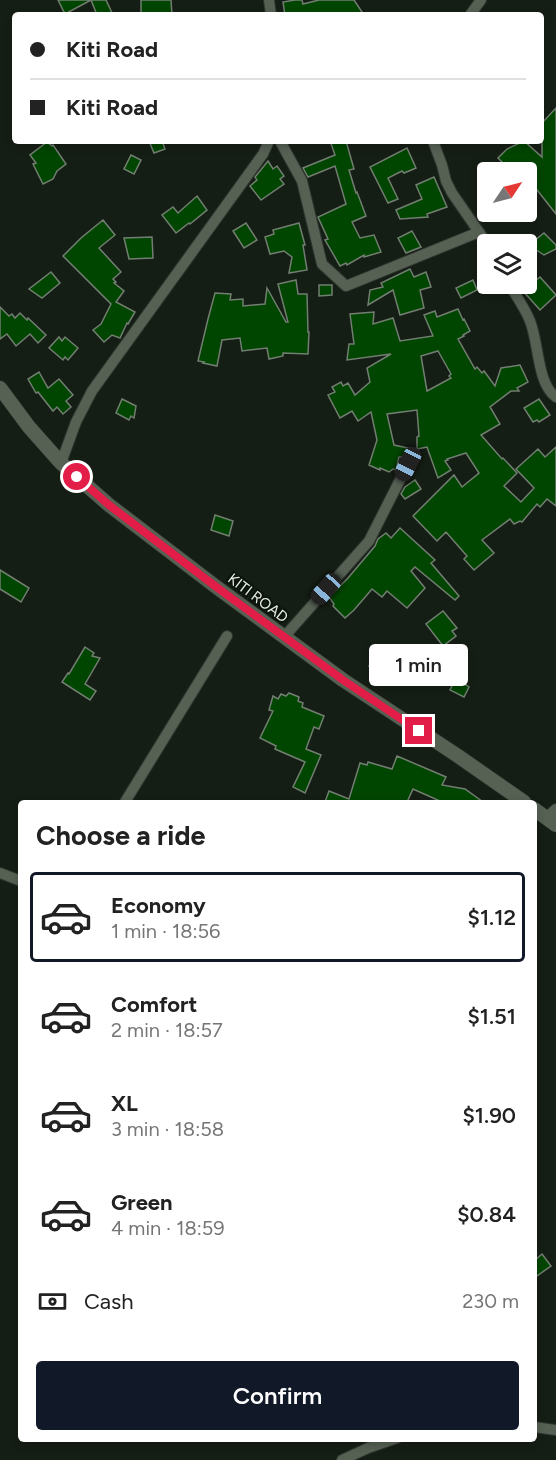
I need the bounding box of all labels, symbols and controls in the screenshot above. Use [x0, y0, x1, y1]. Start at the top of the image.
text: Kiti Road [66, 36, 158, 63]
text: Kiti Road [66, 94, 158, 121]
north arrow [477, 162, 537, 222]
map controls [477, 162, 537, 294]
button: layers [477, 234, 537, 294]
car [392, 444, 424, 484]
route start [63, 463, 90, 490]
street label: KITI ROAD [224, 570, 292, 626]
car [307, 570, 345, 608]
callout: 1 min [370, 644, 468, 686]
text: 1 min [395, 653, 442, 677]
route end [405, 717, 432, 744]
text: Choose a ride [36, 819, 205, 852]
icon: car [39, 890, 93, 944]
text: Economy [111, 892, 206, 919]
text: $1.12 [468, 904, 516, 931]
text: 1 min · 18:56 [111, 919, 220, 943]
icon: car [39, 989, 93, 1043]
text: Comfort [111, 991, 197, 1018]
text: $1.51 [467, 1003, 516, 1030]
text: 2 min · 18:57 [111, 1018, 223, 1042]
icon: car [39, 1088, 93, 1142]
text: XL [111, 1090, 138, 1117]
text: $1.90 [463, 1102, 516, 1129]
text: 3 min · 18:58 [111, 1117, 224, 1141]
icon: car [39, 1187, 93, 1241]
text: Green [111, 1189, 173, 1216]
text: $0.84 [457, 1201, 516, 1228]
text: 4 min · 18:59 [111, 1216, 225, 1240]
icon: cash [36, 1285, 69, 1318]
text: Cash [84, 1288, 134, 1315]
text: 230 m [462, 1289, 519, 1313]
button: Confirm [36, 1361, 519, 1430]

